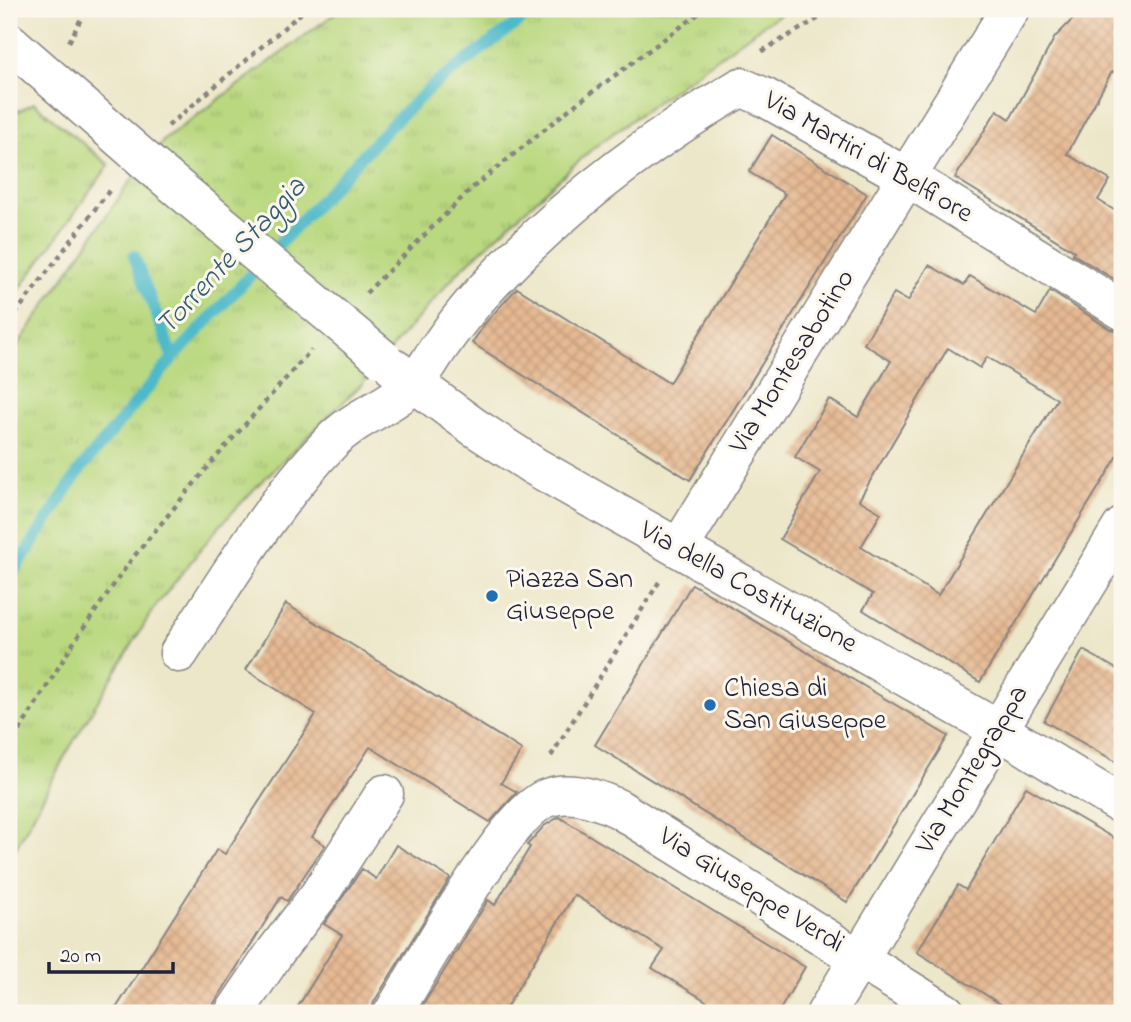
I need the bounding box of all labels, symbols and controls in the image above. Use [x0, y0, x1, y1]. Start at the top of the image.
street label: Via Martiri di Belfiore [755, 81, 981, 235]
water label: Torrente Staggia [146, 167, 318, 346]
street label: Via Montesabotino [719, 262, 866, 463]
street label: Via della Costituzione [631, 511, 865, 665]
place label: Piazza San Giuseppe [506, 560, 633, 633]
marker: Piazza San Giuseppe [484, 588, 500, 604]
place label: Chiesa di San Giuseppe [724, 669, 887, 742]
street label: Via Montegrappa [906, 678, 1040, 863]
marker: Chiesa di San Giuseppe [702, 697, 718, 713]
street label: Via Giuseppe Verdi [649, 817, 852, 965]
scale bar [49, 931, 173, 975]
text: 20 m [60, 942, 101, 972]

